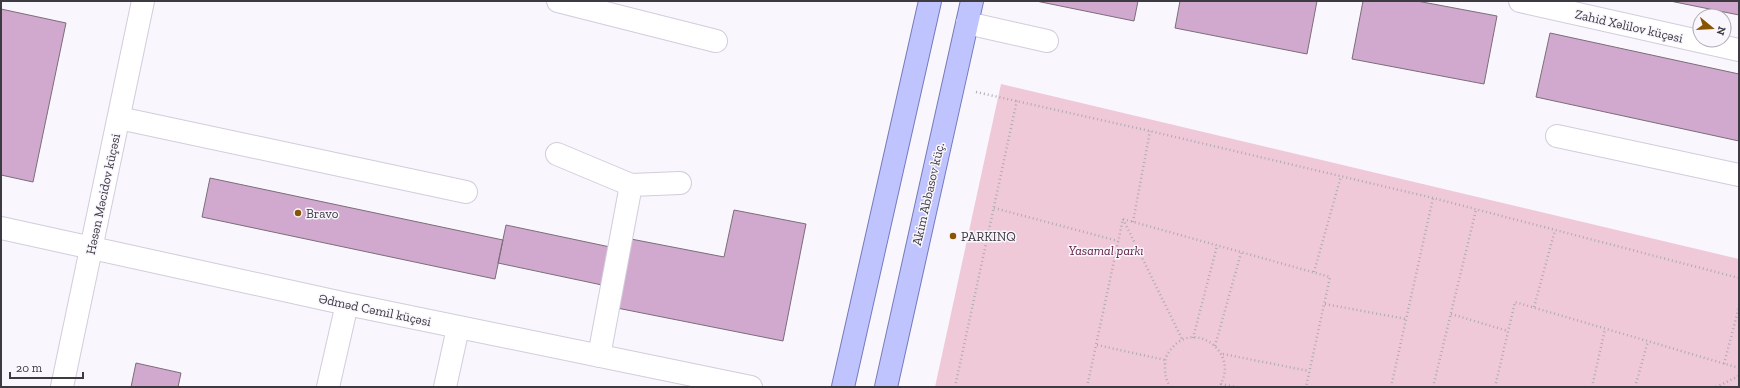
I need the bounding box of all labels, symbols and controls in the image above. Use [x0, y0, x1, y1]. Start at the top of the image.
street label: Zahid Xəlilov küçəsi [1573, 6, 1685, 46]
north arrow [1692, 8, 1732, 48]
text: N [1713, 25, 1729, 38]
street label: Həsən Məcidov küçəsi [83, 132, 123, 256]
street label: Akim Abbasov küç. [909, 141, 947, 247]
place label: Bravo [306, 206, 339, 221]
marker: Bravo [293, 208, 303, 218]
place label: PARKINQ [961, 229, 1016, 244]
marker: PARKINQ [948, 231, 958, 241]
park label: Yasamal parkı [1068, 243, 1144, 258]
street label: Ədməd Cəmil küçəsi [317, 291, 433, 329]
scale bar [10, 354, 83, 380]
text: 20 m [16, 361, 43, 375]

